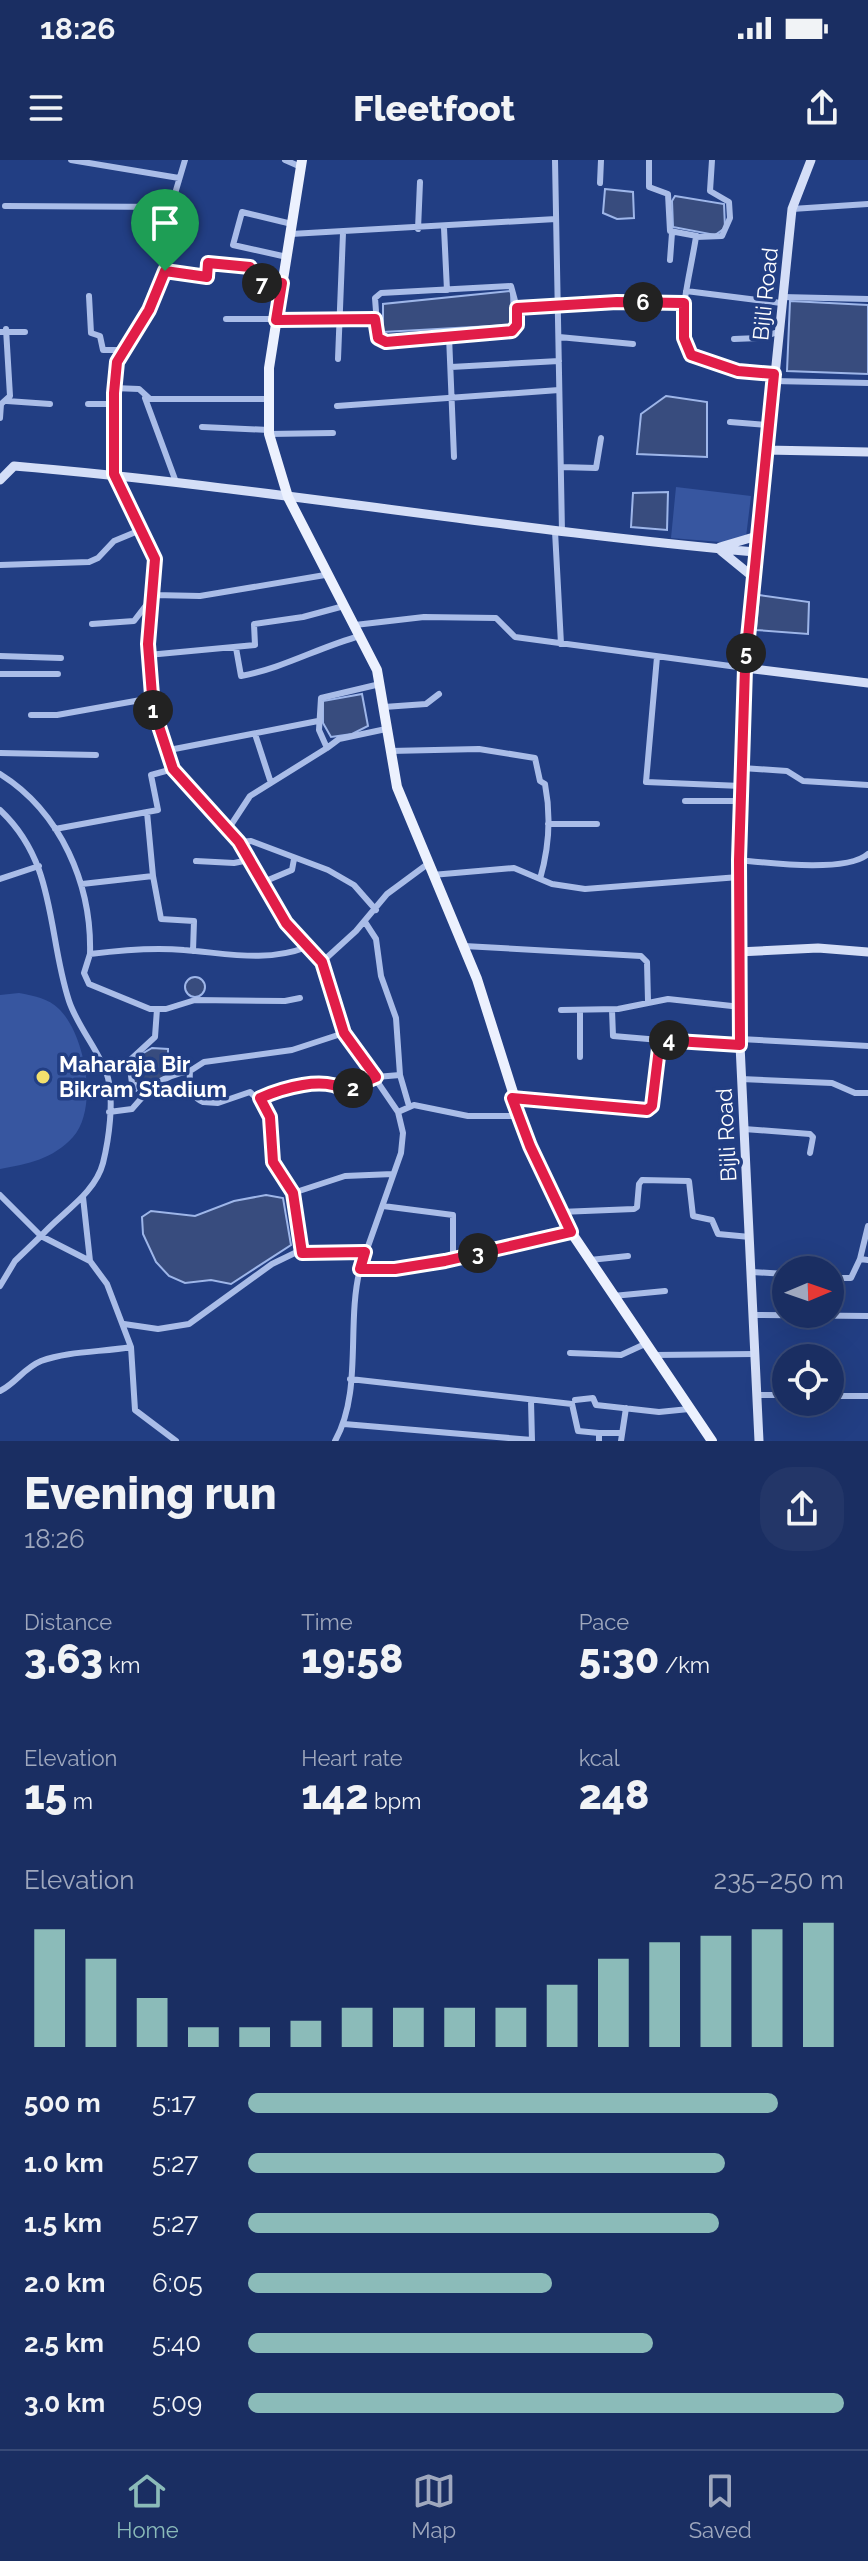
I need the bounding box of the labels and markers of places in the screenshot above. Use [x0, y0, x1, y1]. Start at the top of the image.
pin [131, 189, 199, 271]
pin: 7 [242, 263, 282, 303]
pin: 6 [623, 282, 663, 322]
pin: 5 [726, 633, 766, 673]
pin: 1 [133, 690, 173, 730]
pin: 4 [649, 1020, 689, 1060]
place label: Maharaja Bir Bikram Stadium [59, 1051, 227, 1102]
marker: Maharaja Bir Bikram Stadium [34, 1068, 52, 1086]
pin: 2 [333, 1068, 373, 1108]
pin: 3 [458, 1233, 498, 1273]

